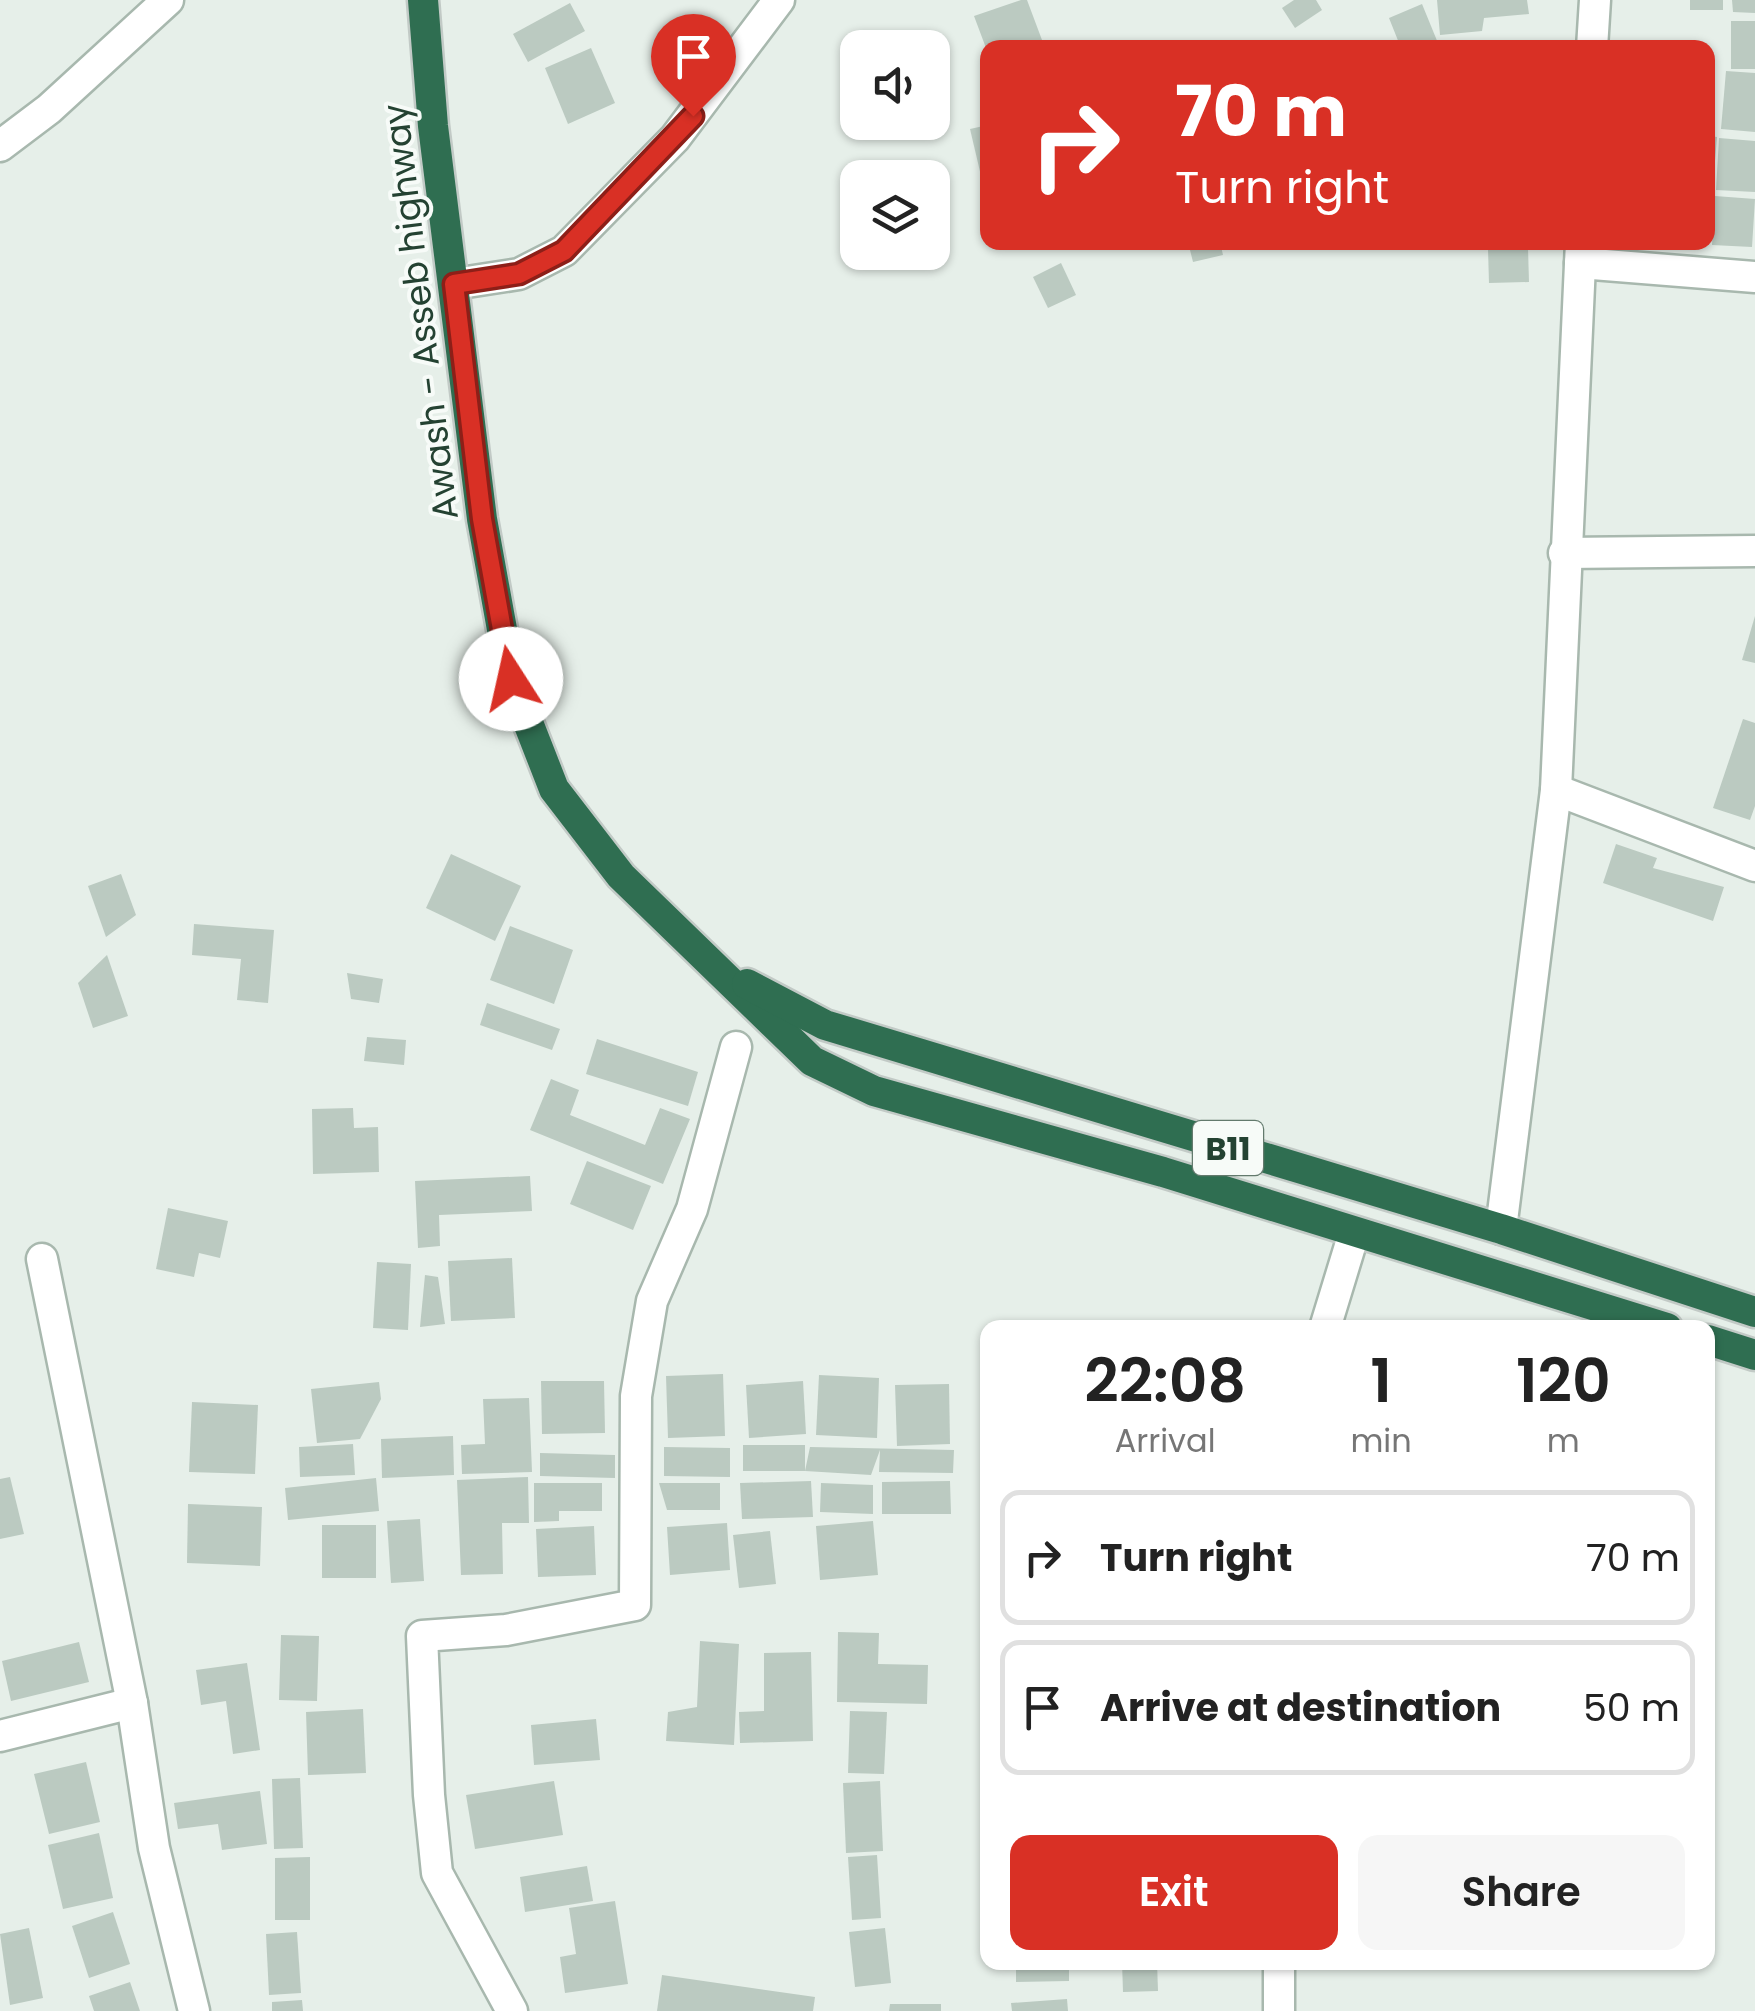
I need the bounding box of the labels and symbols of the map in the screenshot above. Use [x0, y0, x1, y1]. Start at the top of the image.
pin [651, 14, 736, 117]
street label: Awash - Asseb highway [370, 101, 470, 523]
position arrow [459, 627, 563, 731]
road number: B11 [1193, 1121, 1263, 1175]

